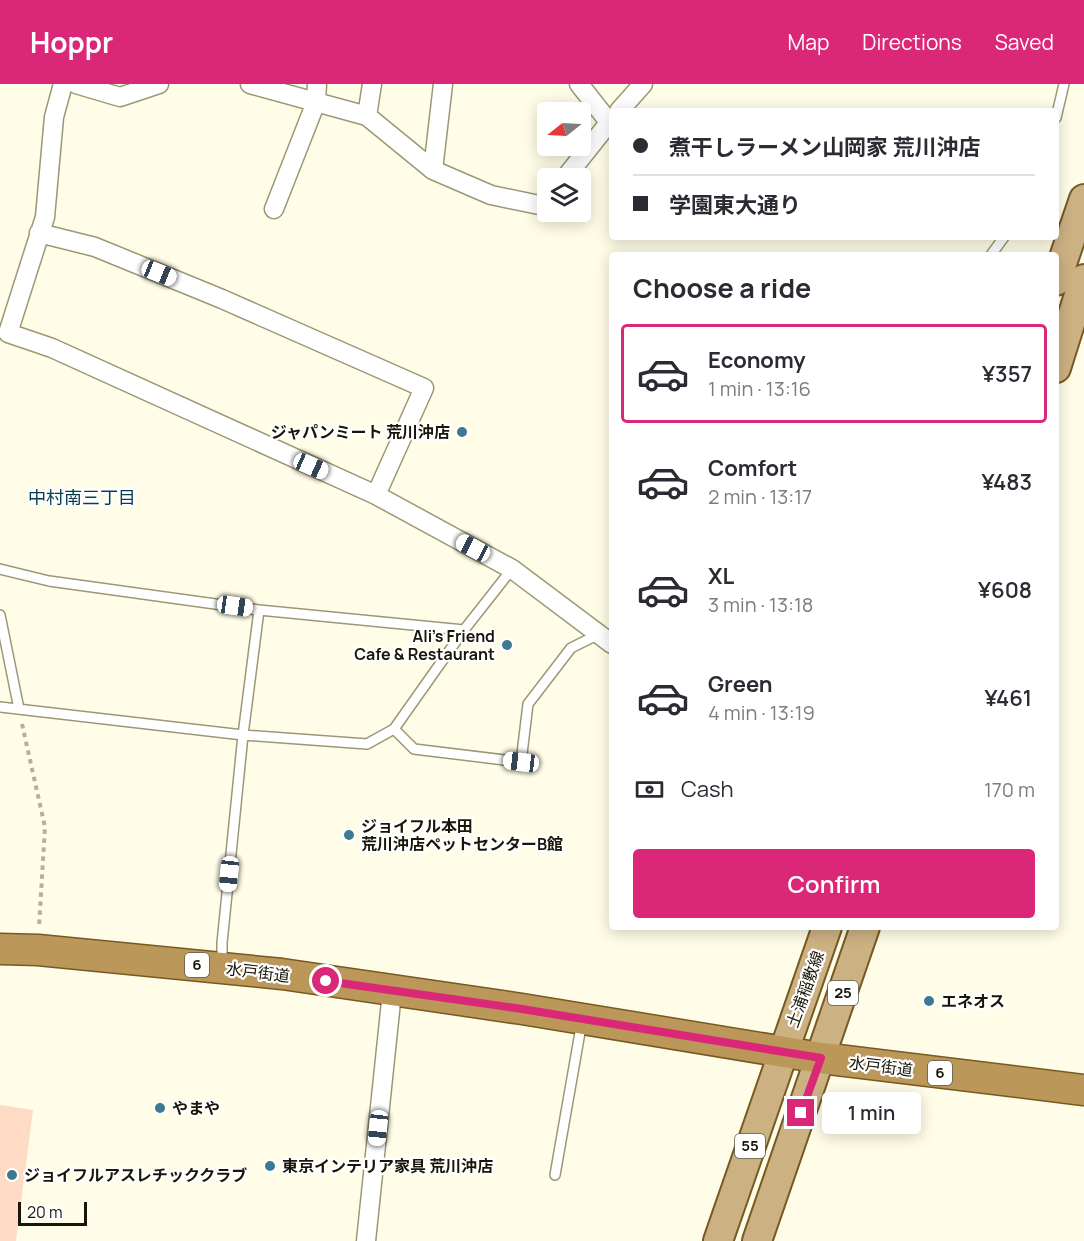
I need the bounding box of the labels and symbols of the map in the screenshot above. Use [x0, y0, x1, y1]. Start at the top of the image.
north arrow [537, 102, 591, 156]
car [139, 258, 179, 288]
place label: ジャパンミート 荒川沖店 [271, 421, 450, 443]
marker: ジャパンミート 荒川沖店 [455, 425, 469, 439]
car [291, 450, 331, 482]
district label: 中村南三丁目 [28, 485, 136, 509]
car [453, 532, 493, 564]
car [216, 595, 254, 617]
place label: Ali's Friend Cafe & Restaurant [354, 625, 495, 665]
marker: Ali's Friend Cafe & Restaurant [500, 638, 514, 652]
car [502, 751, 540, 773]
place label: ジョイフル本田 荒川沖店ペットセンターB館 [361, 815, 563, 855]
marker: ジョイフル本田 荒川沖店ペットセンターB館 [342, 828, 356, 842]
car [218, 855, 240, 893]
street label: 土浦稲敷線 [781, 948, 829, 1030]
road number: 6 [185, 953, 209, 977]
street label: 水戸街道 [225, 957, 291, 987]
route start [312, 967, 339, 994]
road number: 25 [828, 981, 858, 1005]
place label: エネオス [941, 990, 1005, 1012]
marker: エネオス [922, 994, 936, 1008]
street label: 水戸街道 [848, 1051, 914, 1081]
road number: 6 [928, 1061, 952, 1085]
callout: 1 min [822, 1092, 921, 1134]
place label: やまや [172, 1097, 220, 1119]
route end [787, 1099, 814, 1126]
marker: やまや [153, 1101, 167, 1115]
car [367, 1109, 389, 1147]
road number: 55 [735, 1134, 765, 1158]
place label: 東京インテリア家具 荒川沖店 [282, 1155, 493, 1177]
marker: 東京インテリア家具 荒川沖店 [263, 1159, 277, 1173]
place label: ジョイフルアスレチッククラブ [24, 1164, 247, 1186]
marker: ジョイフルアスレチッククラブ [5, 1168, 19, 1182]
scale bar [18, 1199, 87, 1226]

